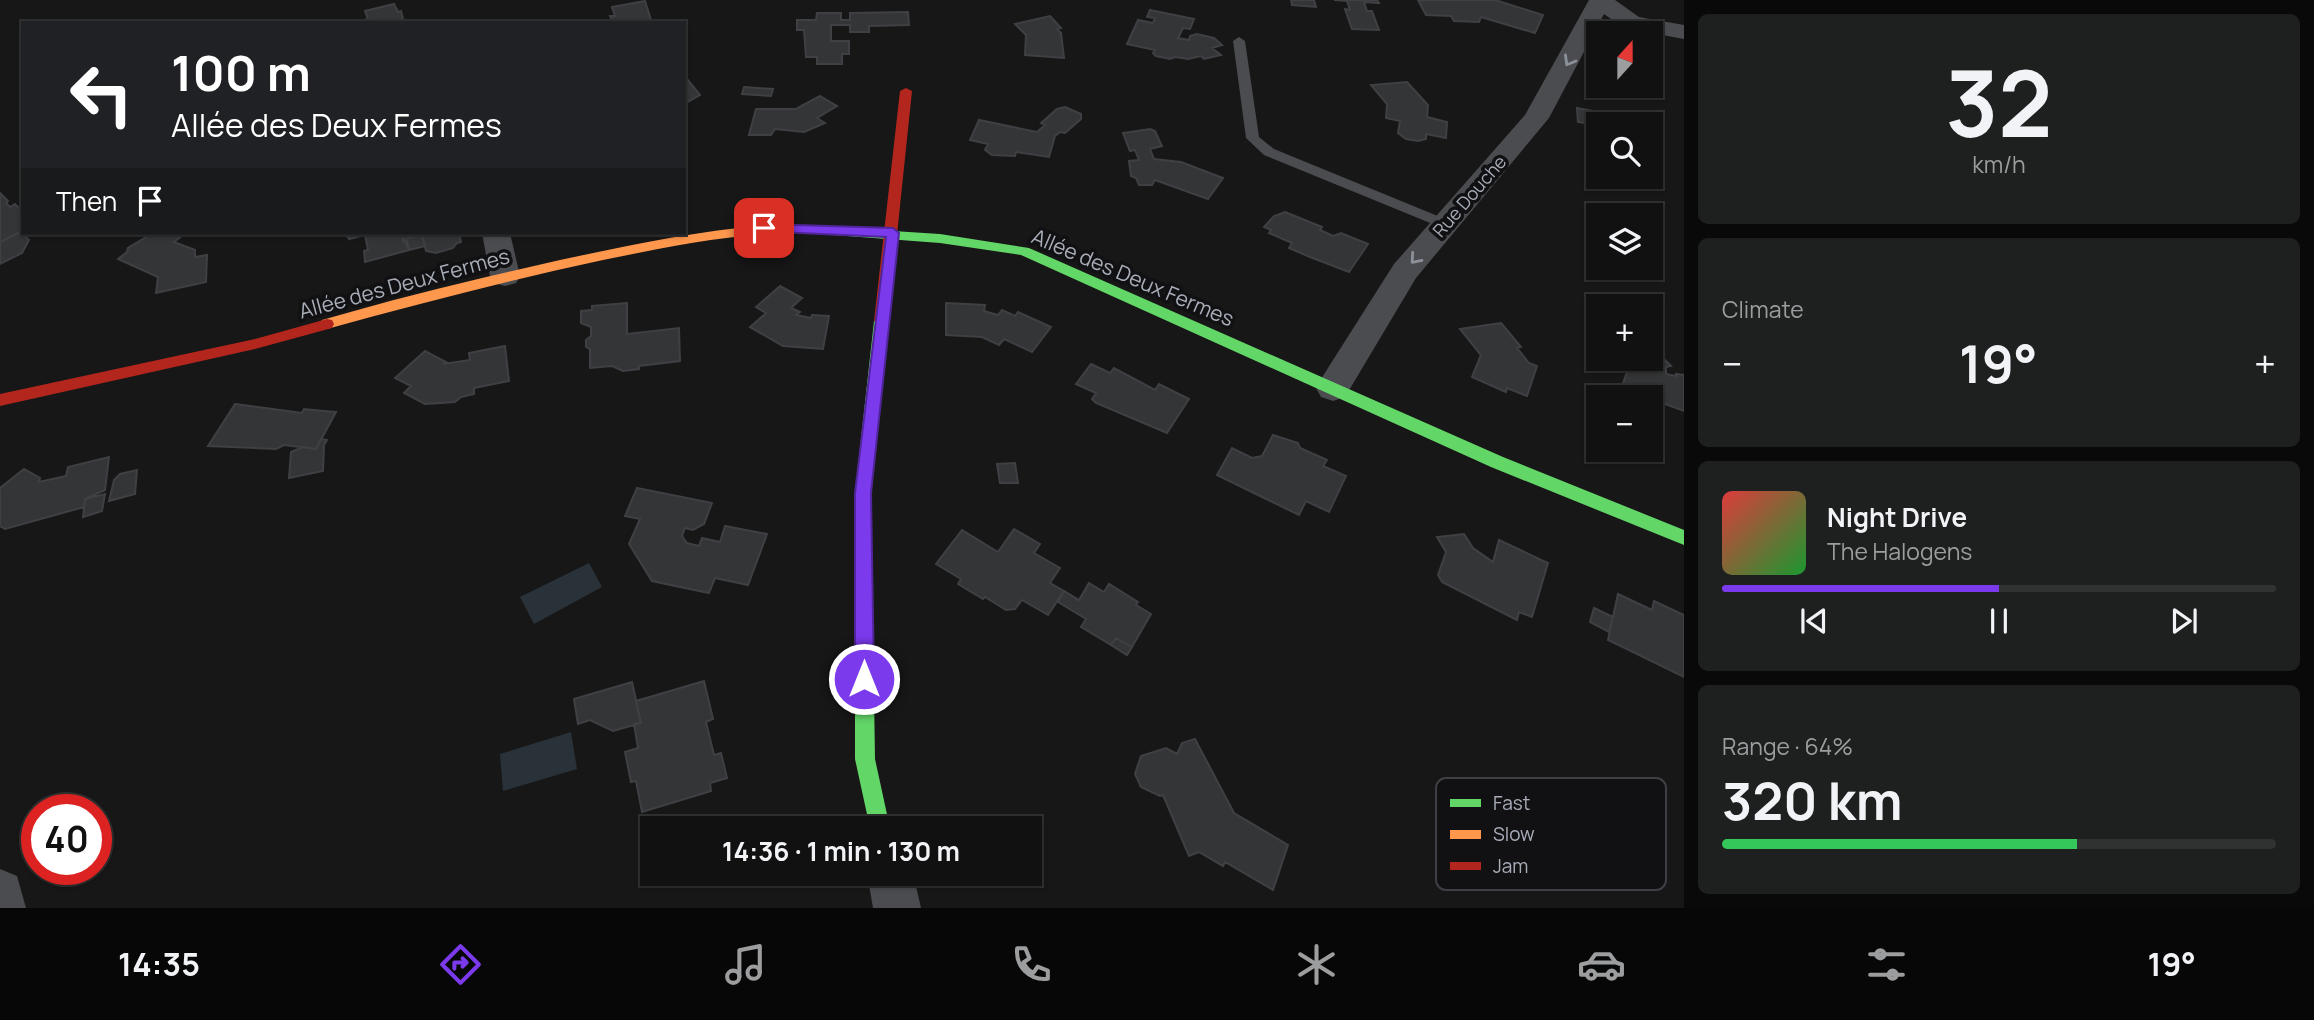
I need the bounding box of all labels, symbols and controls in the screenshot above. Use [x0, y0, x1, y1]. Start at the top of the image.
north arrow [1586, 21, 1662, 98]
map controls [1586, 21, 1663, 462]
text: 100 m [171, 39, 311, 106]
text: 32 [1945, 40, 2053, 164]
icon: left [56, 49, 147, 140]
one-way arrow [1564, 54, 1577, 66]
text: Allée des Deux Fermes [171, 103, 502, 147]
button: search [1586, 112, 1663, 189]
text: km/h [1972, 148, 2026, 180]
street label: Rue Douche [1427, 150, 1511, 242]
icon: arrive [131, 182, 169, 220]
text: Then [56, 183, 117, 219]
pin [734, 198, 794, 258]
button: layers [1586, 203, 1663, 280]
icon: arrive [745, 209, 783, 247]
street label: Allée des Deux Fermes [1028, 222, 1238, 332]
street label: Allée des Deux Fermes [296, 241, 512, 325]
one-way arrow [1411, 251, 1423, 264]
text: Climate [1722, 293, 1804, 325]
button: + [1586, 294, 1663, 371]
text: 19° [1959, 328, 2038, 399]
text: − [1722, 337, 1743, 389]
text: + [2254, 337, 2276, 389]
button: − [1586, 385, 1663, 462]
text: Night Drive [1827, 499, 1967, 535]
text: The Halogens [1827, 535, 1972, 567]
icon: previous [1795, 602, 1833, 640]
icon: pause [1980, 602, 2018, 640]
icon: next [2165, 602, 2203, 640]
position arrow [827, 642, 901, 716]
text: Range · 64% [1722, 730, 1853, 762]
text: 320 km [1722, 765, 1903, 836]
legend [1436, 778, 1666, 890]
text: Fast [1493, 790, 1530, 816]
speed limit sign: 40 [21, 794, 112, 885]
text: Slow [1493, 821, 1535, 847]
text: 14:36 · 1 min · 130 m [722, 833, 960, 869]
text: Jam [1493, 853, 1528, 879]
icon: directions [436, 940, 485, 989]
icon: music [721, 940, 770, 989]
icon: phone [1007, 940, 1056, 989]
icon: climate [1292, 940, 1341, 989]
icon: car [1577, 940, 1626, 989]
icon: filters [1862, 940, 1911, 989]
text: 14:35 [118, 942, 200, 986]
text: 19° [2148, 942, 2196, 986]

